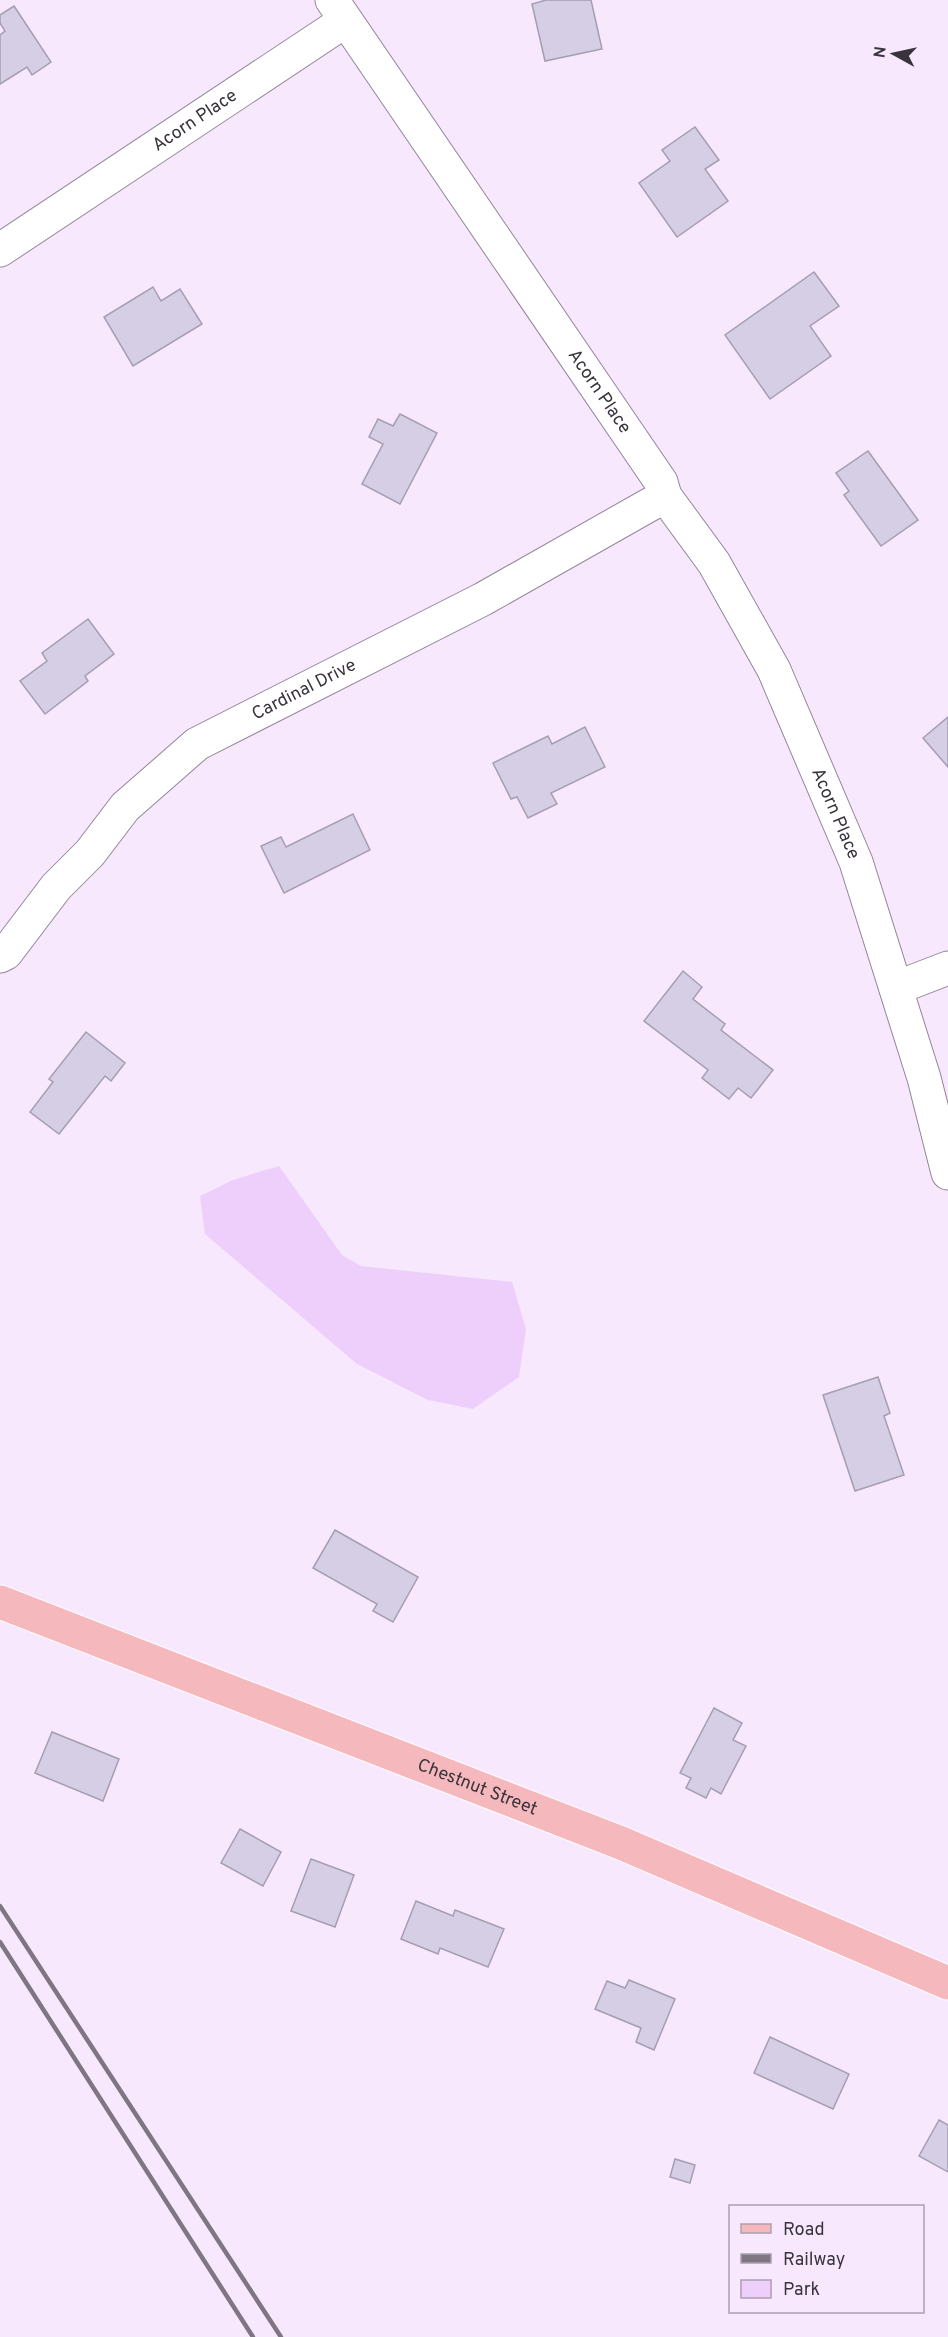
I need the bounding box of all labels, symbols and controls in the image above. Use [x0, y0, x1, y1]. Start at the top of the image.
north arrow [864, 24, 924, 84]
text: N [870, 45, 892, 59]
street label: Acorn Place [148, 84, 242, 157]
street label: Acorn Place [562, 345, 636, 438]
street label: Cardinal Drive [248, 654, 360, 726]
street label: Acorn Place [806, 764, 865, 863]
street label: Chestnut Street [414, 1754, 541, 1821]
legend [729, 2205, 924, 2313]
text: Road [783, 2219, 825, 2242]
text: Railway [783, 2249, 845, 2272]
text: Park [783, 2279, 820, 2302]

